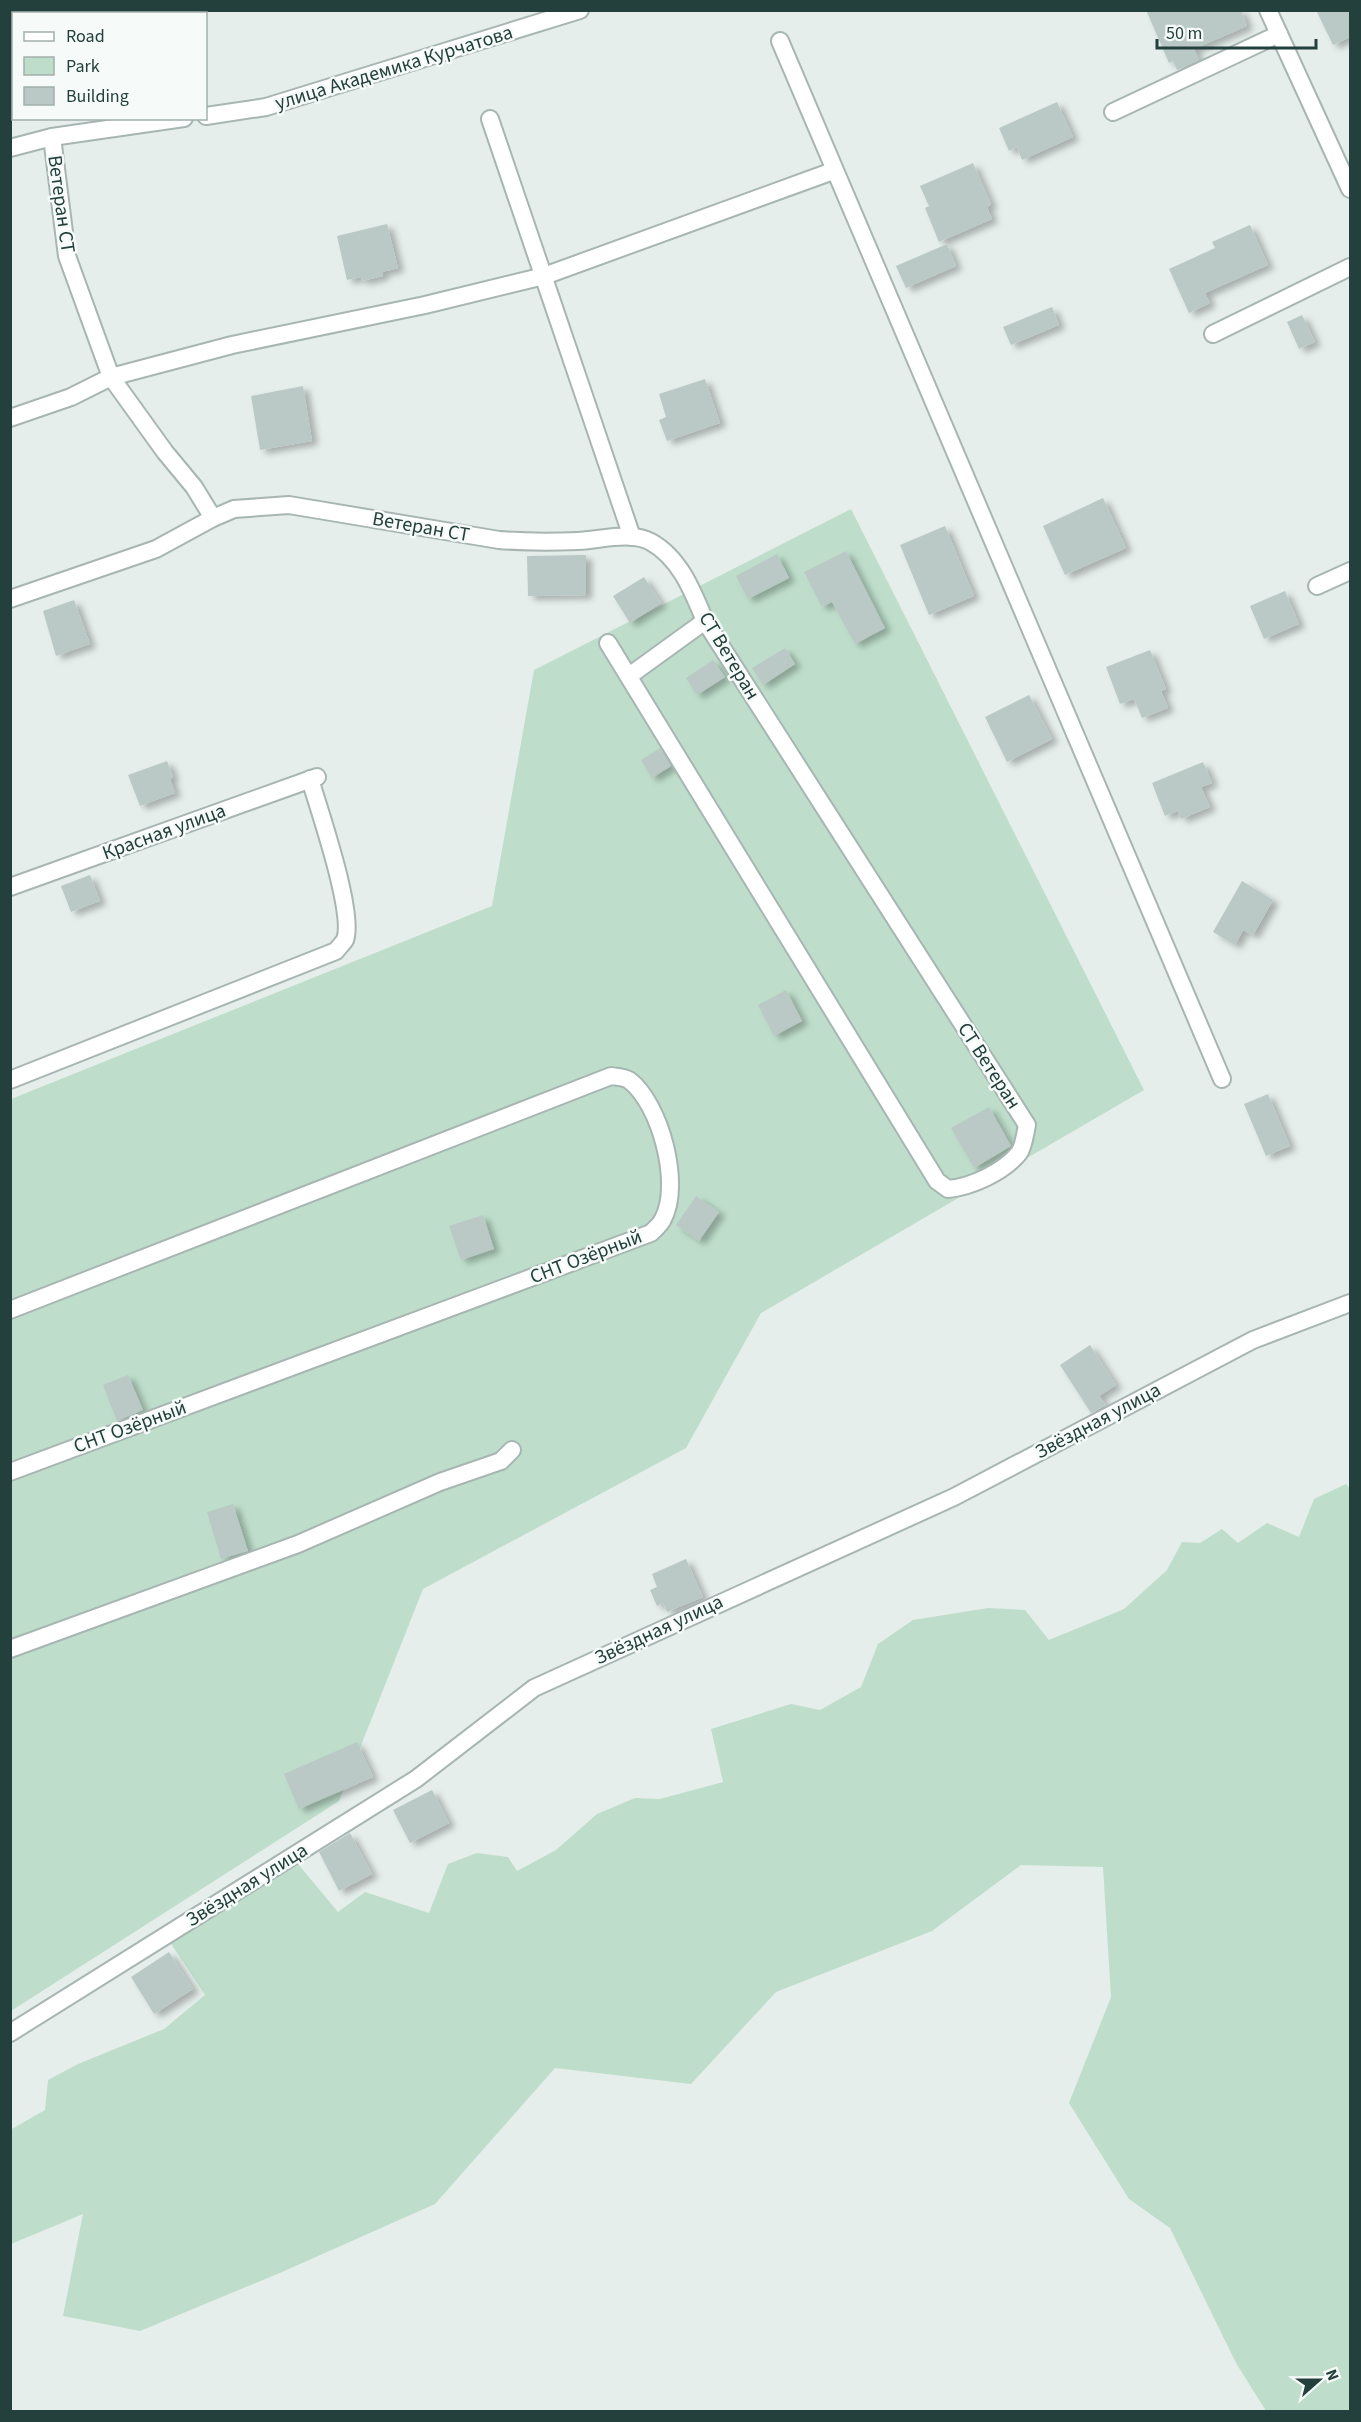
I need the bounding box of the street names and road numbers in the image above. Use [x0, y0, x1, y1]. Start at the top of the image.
street label: улица Академика Курчатова [272, 18, 516, 118]
street label: Ветеран СТ [40, 153, 82, 255]
street label: Ветеран СТ [370, 505, 472, 549]
street label: СТ Ветеран [692, 607, 766, 705]
street label: Красная улица [98, 797, 230, 867]
street label: СТ Ветеран [950, 1017, 1028, 1115]
street label: СНТ Озёрный [526, 1223, 646, 1291]
street label: Звёздная улица [1030, 1376, 1166, 1466]
street label: СНТ Озёрный [70, 1394, 190, 1460]
street label: Звёздная улица [590, 1588, 728, 1672]
street label: Звёздная улица [181, 1836, 313, 1934]

